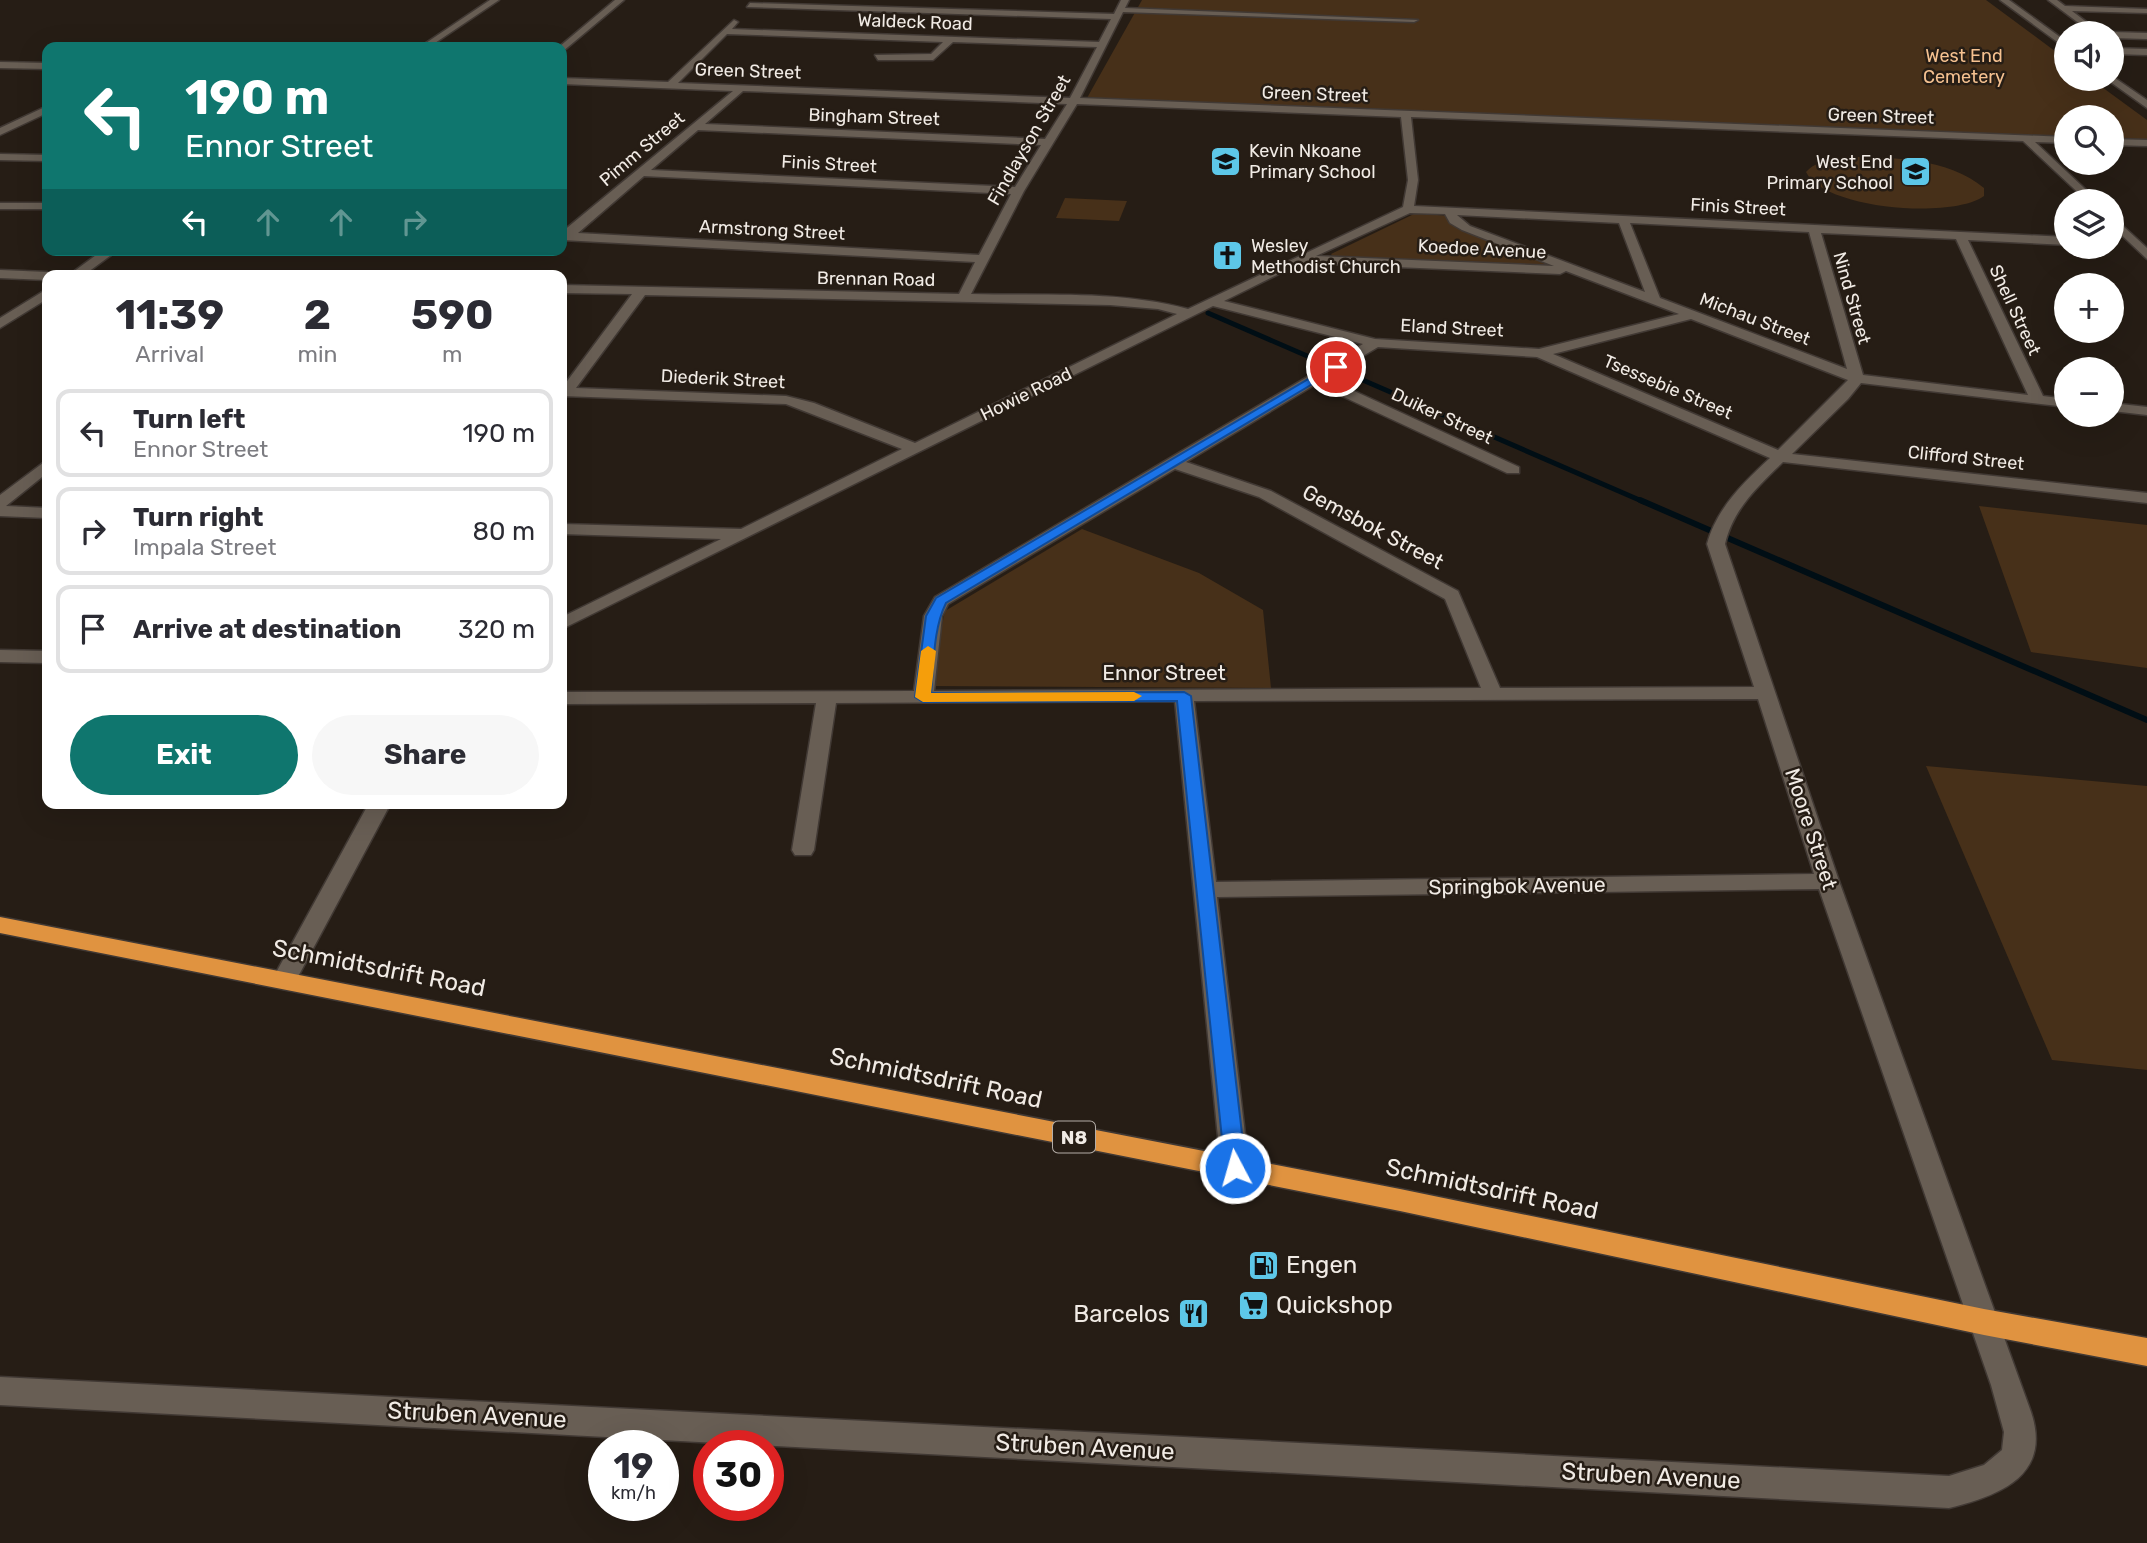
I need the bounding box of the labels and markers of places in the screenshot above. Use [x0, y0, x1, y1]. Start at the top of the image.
place label: Kevin Nkoane Primary School [1249, 140, 1376, 183]
school or university icon: Kevin Nkoane Primary School [1209, 144, 1243, 178]
place label: West End Primary School [1766, 151, 1893, 194]
school or university icon: West End Primary School [1899, 155, 1933, 189]
place label: Wesley Methodist Church [1251, 235, 1401, 278]
church icon: Wesley Methodist Church [1211, 239, 1245, 273]
pin [1306, 337, 1366, 397]
fuel station icon: Engen [1246, 1248, 1280, 1282]
place label: Engen [1286, 1251, 1357, 1279]
supermarket icon: Quickshop [1236, 1288, 1270, 1322]
place label: Quickshop [1276, 1291, 1393, 1319]
restaurant icon: Barcelos [1176, 1297, 1210, 1331]
place label: Barcelos [1073, 1300, 1170, 1328]

